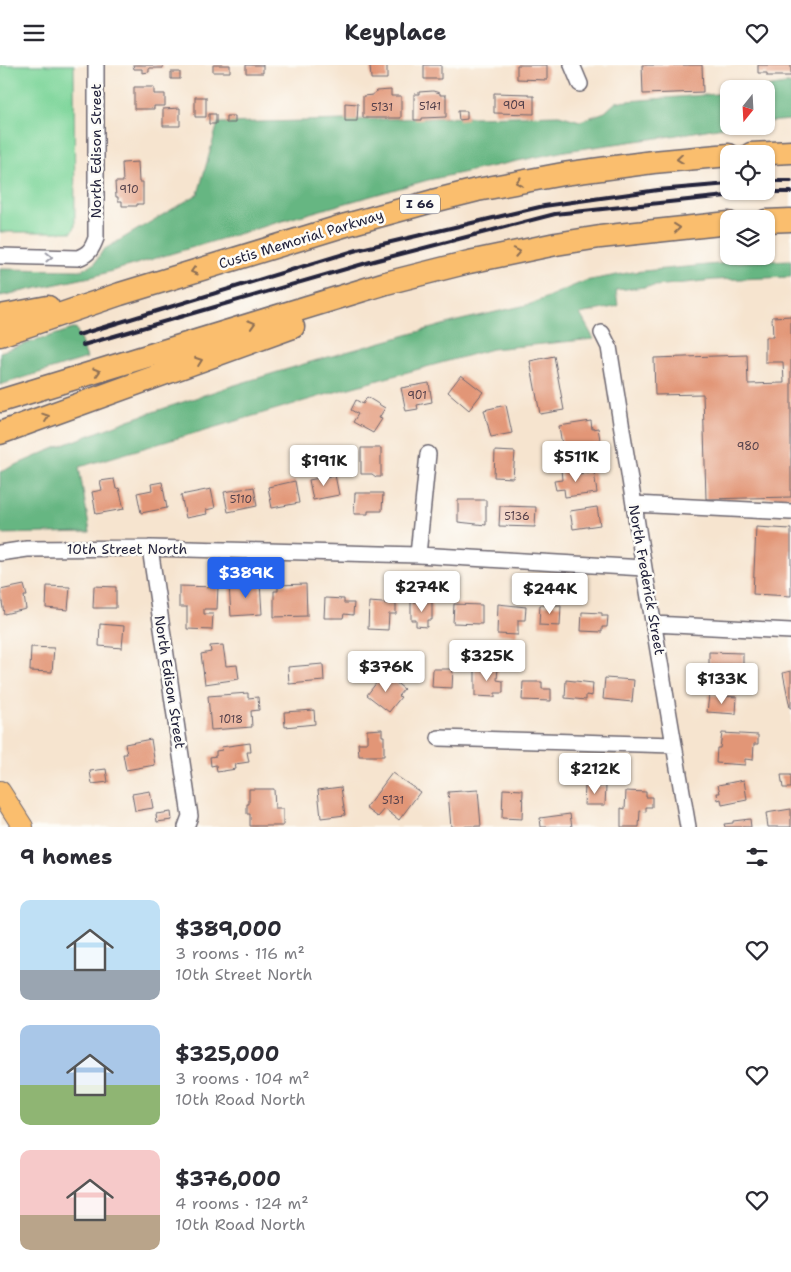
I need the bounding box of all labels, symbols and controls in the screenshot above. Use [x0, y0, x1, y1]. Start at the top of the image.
text: Keyplace [345, 18, 446, 47]
icon: menu [20, 19, 48, 47]
icon: heart [743, 19, 771, 47]
north arrow [720, 80, 775, 135]
map controls [720, 80, 775, 265]
street label: North Edison Street [87, 84, 105, 218]
house number: 909 [503, 98, 525, 113]
house number: 5141 [419, 99, 441, 114]
house number: 5131 [371, 100, 393, 115]
button: locate [720, 145, 775, 200]
one-way arrow [676, 153, 684, 164]
one-way arrow [515, 176, 524, 187]
house number: 910 [119, 182, 139, 197]
road number: I 66 [400, 195, 440, 213]
street label: Custis Memorial Parkway [216, 205, 386, 273]
button: layers [720, 210, 775, 265]
one-way arrow [674, 222, 682, 233]
one-way arrow [512, 247, 521, 257]
one-way arrow [45, 252, 53, 262]
one-way arrow [190, 266, 199, 276]
one-way arrow [248, 320, 256, 330]
one-way arrow [194, 357, 203, 367]
one-way arrow [92, 367, 100, 377]
house number: 901 [407, 388, 427, 403]
one-way arrow [41, 412, 50, 422]
house number: 980 [737, 439, 759, 454]
pin: $511K [541, 441, 611, 483]
pin: $191K [289, 445, 359, 487]
text: $511K [553, 446, 599, 467]
text: $191K [301, 450, 347, 471]
house number: 5110 [230, 492, 252, 507]
street label: North Frederick Street [625, 503, 669, 657]
house number: 5136 [504, 509, 530, 524]
street label: 10th Street North [67, 540, 187, 558]
pin: $389K [211, 557, 281, 599]
text: $389K [218, 562, 274, 583]
pin: $274K [387, 571, 457, 613]
pin: $244K [515, 573, 585, 615]
text: $274K [395, 576, 449, 597]
text: $244K [523, 578, 577, 599]
street label: North Edison Street [151, 614, 189, 750]
pin: $325K [452, 639, 522, 682]
text: $325K [460, 645, 514, 666]
pin: $376K [351, 651, 421, 693]
text: $376K [359, 656, 413, 677]
pin: $133K [687, 663, 757, 705]
text: $133K [697, 668, 747, 689]
house number: 1018 [219, 712, 243, 727]
pin: $212K [560, 753, 630, 795]
text: $212K [570, 758, 620, 779]
house number: 5131 [382, 793, 404, 808]
text: 9 homes [20, 843, 112, 871]
icon: filters [743, 843, 771, 871]
text: $389,000 [175, 915, 282, 943]
icon: home [60, 920, 120, 980]
icon: heart [743, 936, 771, 964]
text: 3 rooms · 116 m² [175, 943, 305, 964]
text: 10th Street North [175, 964, 312, 985]
text: $325,000 [175, 1040, 279, 1068]
icon: home [60, 1045, 120, 1105]
icon: heart [743, 1061, 771, 1089]
text: 3 rooms · 104 m² [175, 1068, 310, 1089]
text: 10th Road North [175, 1089, 306, 1110]
text: $376,000 [175, 1165, 281, 1193]
icon: home [60, 1170, 120, 1230]
icon: heart [743, 1186, 771, 1214]
text: 4 rooms · 124 m² [175, 1193, 309, 1214]
text: 10th Road North [175, 1214, 306, 1235]

